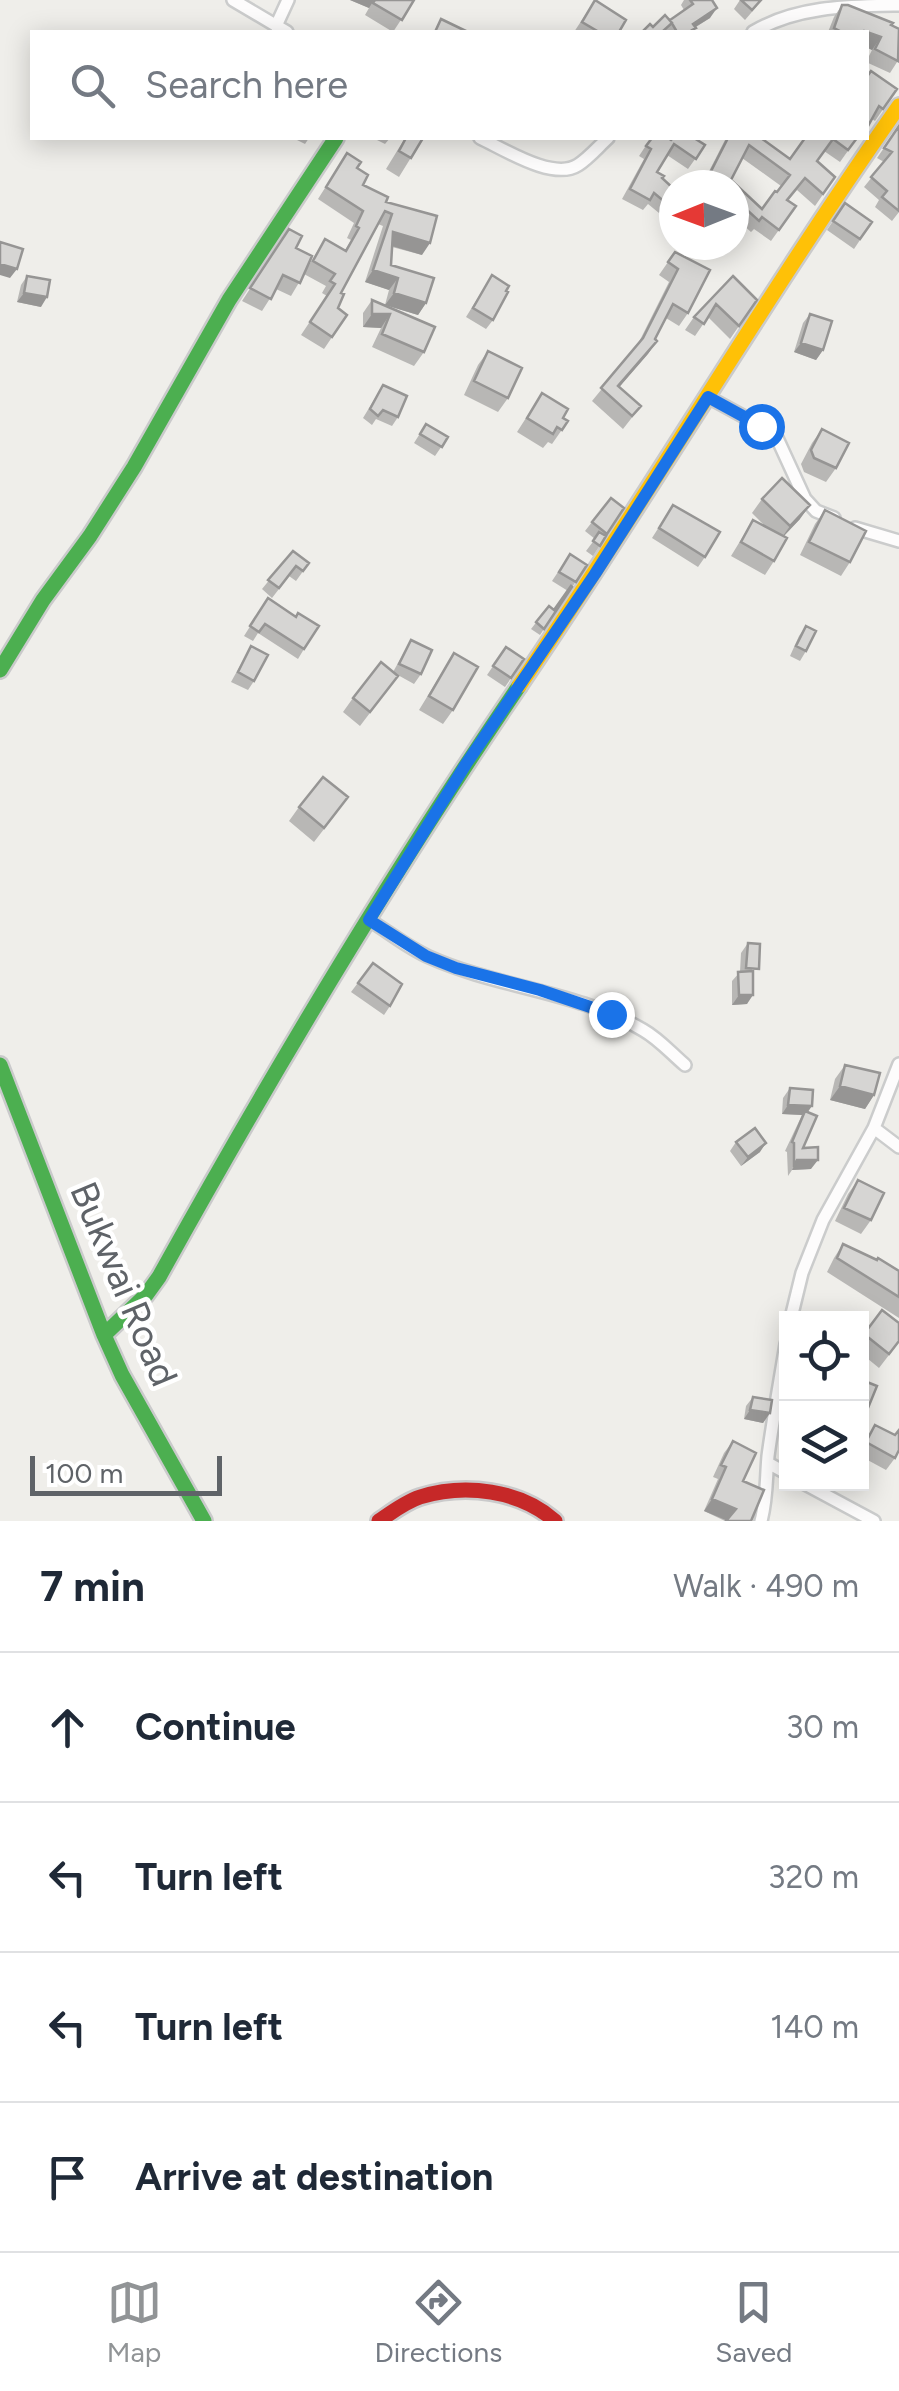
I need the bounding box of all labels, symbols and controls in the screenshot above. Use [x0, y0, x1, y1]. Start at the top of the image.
search box [30, 30, 869, 140]
icon: search [65, 58, 120, 113]
text: Search here [145, 62, 348, 108]
north arrow [659, 170, 749, 260]
route start [739, 404, 785, 450]
route end [589, 992, 635, 1038]
street label: Bukwai Road [60, 1175, 188, 1393]
map controls [779, 1311, 869, 1491]
button: locate [779, 1311, 869, 1401]
button: layers [779, 1401, 869, 1491]
scale bar [30, 1451, 222, 1496]
text: 100 m [45, 1456, 123, 1490]
text: 7 min [40, 1561, 145, 1612]
text: Walk · 490 m [673, 1567, 859, 1605]
icon: ahead [40, 1700, 95, 1755]
text: Continue [135, 1704, 296, 1750]
text: 30 m [786, 1708, 859, 1746]
icon: left [40, 1850, 95, 1905]
text: Turn left [135, 1854, 283, 1900]
text: 320 m [768, 1858, 859, 1896]
icon: left [40, 2000, 95, 2055]
text: Turn left [135, 2004, 283, 2050]
text: 140 m [770, 2008, 859, 2046]
icon: arrive [40, 2150, 95, 2205]
text: Arrive at destination [135, 2154, 493, 2200]
tab: Map [107, 2275, 162, 2369]
tab: Directions [375, 2275, 502, 2369]
tab: Saved [715, 2275, 792, 2369]

